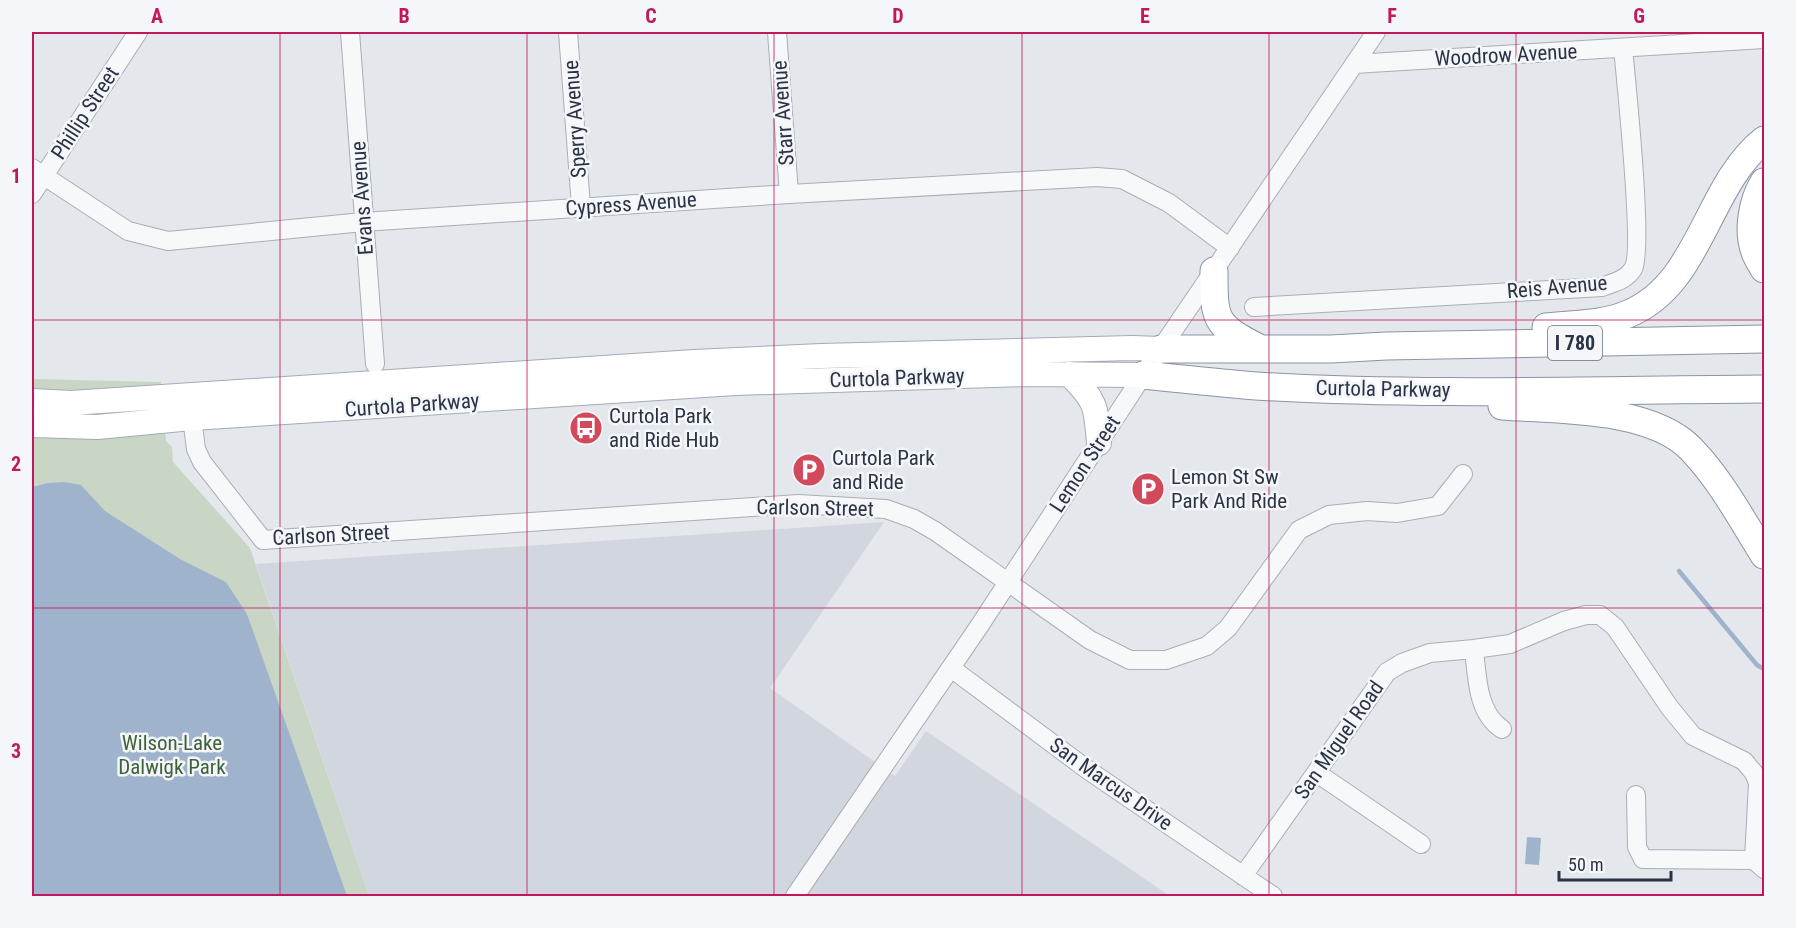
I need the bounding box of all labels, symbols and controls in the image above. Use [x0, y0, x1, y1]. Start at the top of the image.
text: A [151, 4, 163, 28]
text: B [398, 4, 410, 28]
text: C [645, 4, 657, 28]
text: D [892, 4, 904, 28]
text: E [1140, 4, 1150, 28]
text: F [1387, 4, 1397, 28]
text: G [1633, 4, 1645, 28]
street label: Woodrow Avenue [1434, 39, 1578, 71]
street label: Sperry Avenue [559, 59, 591, 179]
street label: Starr Avenue [767, 60, 799, 166]
street label: Phillip Street [46, 62, 124, 164]
street label: Evans Avenue [346, 140, 378, 256]
text: 1 [11, 164, 21, 188]
street label: Cypress Avenue [565, 187, 698, 221]
street label: Reis Avenue [1506, 271, 1608, 303]
road number: I 780 [1548, 326, 1602, 360]
street label: Curtola Parkway [829, 364, 965, 392]
street label: Curtola Parkway [1315, 376, 1451, 402]
street label: Curtola Parkway [344, 388, 480, 422]
place label: Curtola Park and Ride Hub [609, 404, 719, 452]
bus stop icon: Curtola Park and Ride Hub [568, 410, 604, 446]
street label: Lemon Street [1045, 411, 1125, 517]
place label: Curtola Park and Ride [832, 446, 935, 494]
text: 2 [11, 452, 21, 476]
parking icon: Curtola Park and Ride [791, 452, 827, 488]
place label: Lemon St Sw Park And Ride [1171, 465, 1287, 513]
parking icon: Lemon St Sw Park And Ride [1130, 471, 1166, 507]
street label: Carlson Street [756, 495, 874, 521]
street label: Carlson Street [272, 520, 390, 550]
street label: San Miguel Road [1289, 676, 1389, 804]
park label: Wilson-Lake Dalwigk Park [118, 731, 226, 779]
street label: San Marcus Drive [1045, 733, 1177, 835]
text: 3 [11, 739, 21, 763]
scale bar [1559, 844, 1672, 882]
text: 50 m [1568, 854, 1603, 875]

